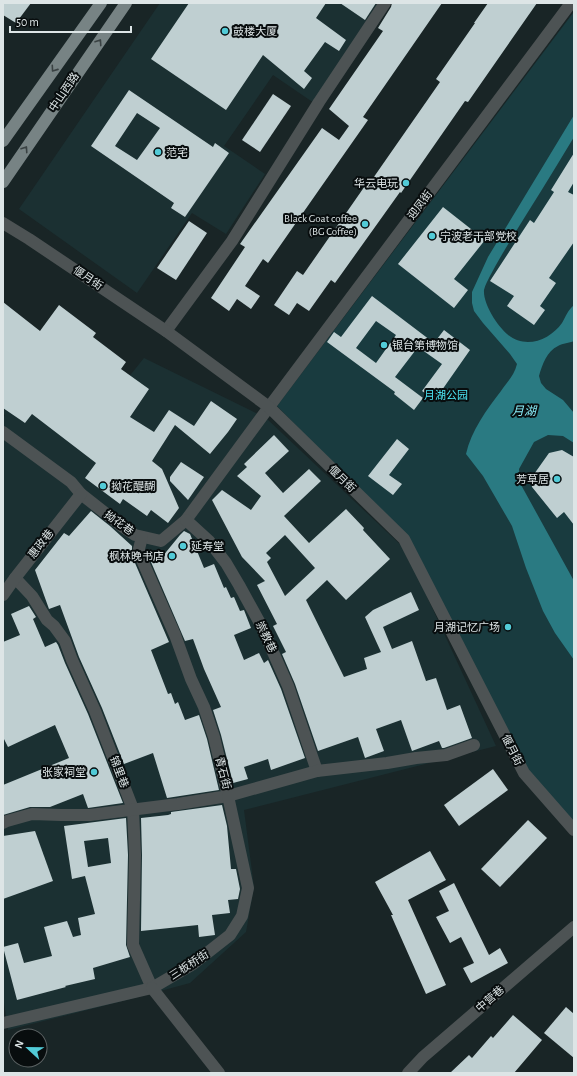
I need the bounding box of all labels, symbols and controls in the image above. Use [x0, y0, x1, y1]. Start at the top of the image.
scale bar [10, 8, 131, 34]
text: 50 m [16, 16, 39, 28]
marker: 鼓楼大厦 [220, 26, 230, 36]
place label: 鼓楼大厦 [233, 26, 277, 37]
one-way arrow [94, 39, 102, 46]
one-way arrow [51, 65, 59, 72]
street label: 中山西路 [46, 70, 81, 113]
place label: 范宅 [166, 146, 188, 158]
one-way arrow [20, 147, 27, 154]
marker: 范宅 [153, 147, 163, 157]
place label: 华云电玩 [354, 177, 398, 189]
marker: 华云电玩 [401, 178, 411, 188]
street label: 迎凤街 [405, 188, 434, 221]
place label: Black Goat coffee (BG Coffee) [284, 213, 357, 237]
marker: Black Goat coffee (BG Coffee) [360, 219, 370, 229]
place label: 宁波老干部党校 [440, 230, 517, 242]
marker: 宁波老干部党校 [427, 231, 437, 241]
street label: 偃月街 [71, 263, 105, 292]
place label: 银台第博物馆 [392, 339, 458, 351]
marker: 银台第博物馆 [379, 340, 389, 350]
park label: 月湖公园 [424, 389, 468, 401]
water label: 月湖 [512, 405, 538, 417]
street label: 偃月街 [326, 463, 358, 494]
place label: 芳草居 [516, 474, 549, 485]
marker: 芳草居 [552, 474, 562, 484]
place label: 拗花醍醐 [111, 480, 155, 492]
marker: 拗花醍醐 [98, 481, 108, 491]
street label: 拗花巷 [102, 508, 136, 537]
street label: 惠政巷 [26, 527, 55, 560]
place label: 延寿堂 [191, 540, 224, 552]
marker: 延寿堂 [178, 541, 188, 551]
place label: 枫林晚书店 [109, 550, 164, 562]
marker: 枫林晚书店 [167, 551, 177, 561]
street label: 崇教巷 [254, 619, 279, 654]
place label: 月湖记忆广场 [434, 621, 500, 633]
marker: 月湖记忆广场 [503, 622, 513, 632]
street label: 偃月街 [500, 732, 525, 767]
street label: 锦里巷 [108, 754, 131, 789]
street label: 青石街 [214, 755, 233, 790]
place label: 张家祠堂 [42, 766, 86, 778]
marker: 张家祠堂 [89, 767, 99, 777]
street label: 三板桥街 [167, 948, 210, 982]
street label: 中营巷 [474, 984, 506, 1014]
north arrow [8, 1028, 48, 1068]
text: N [13, 1039, 26, 1050]

